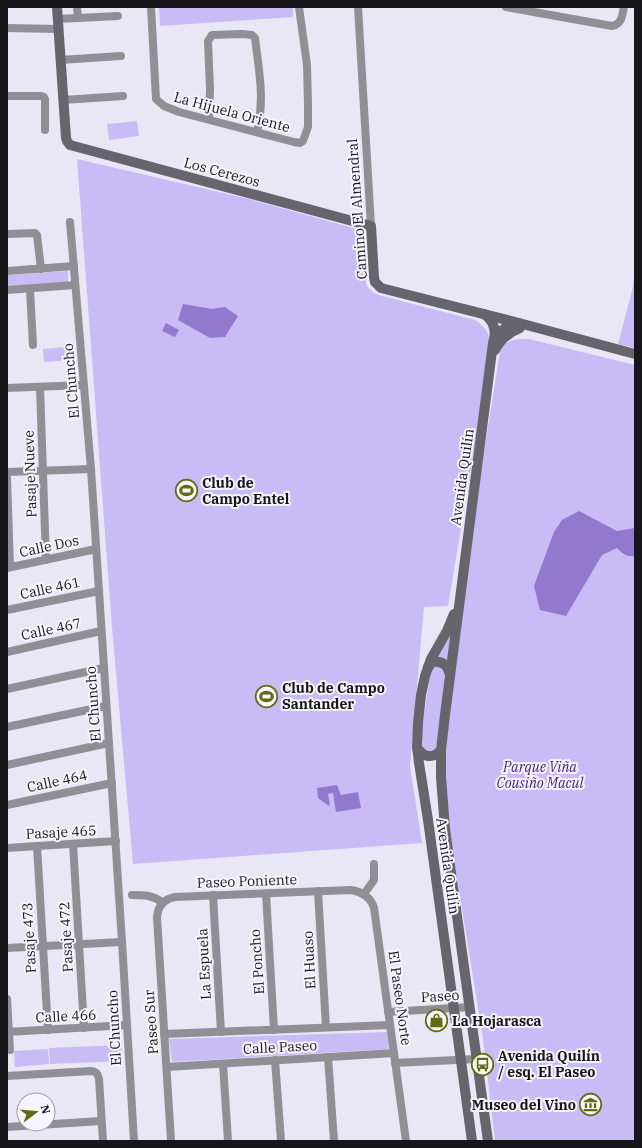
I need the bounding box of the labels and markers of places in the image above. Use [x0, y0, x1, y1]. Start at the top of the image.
place label: Club de Campo Entel [202, 474, 290, 508]
sports icon: Club de Campo Entel [173, 478, 199, 504]
place label: Club de Campo Santander [282, 679, 385, 713]
sports icon: Club de Campo Santander [254, 683, 280, 709]
shop icon: La Hojarasca [423, 1008, 449, 1034]
place label: La Hojarasca [452, 1012, 542, 1030]
place label: Avenida Quilín / esq. El Paseo [498, 1047, 600, 1081]
bus stop icon: Avenida Quilín / esq. El Paseo [469, 1051, 495, 1077]
museum icon: Museo del Vino [578, 1092, 604, 1118]
place label: Museo del Vino [472, 1096, 576, 1114]

